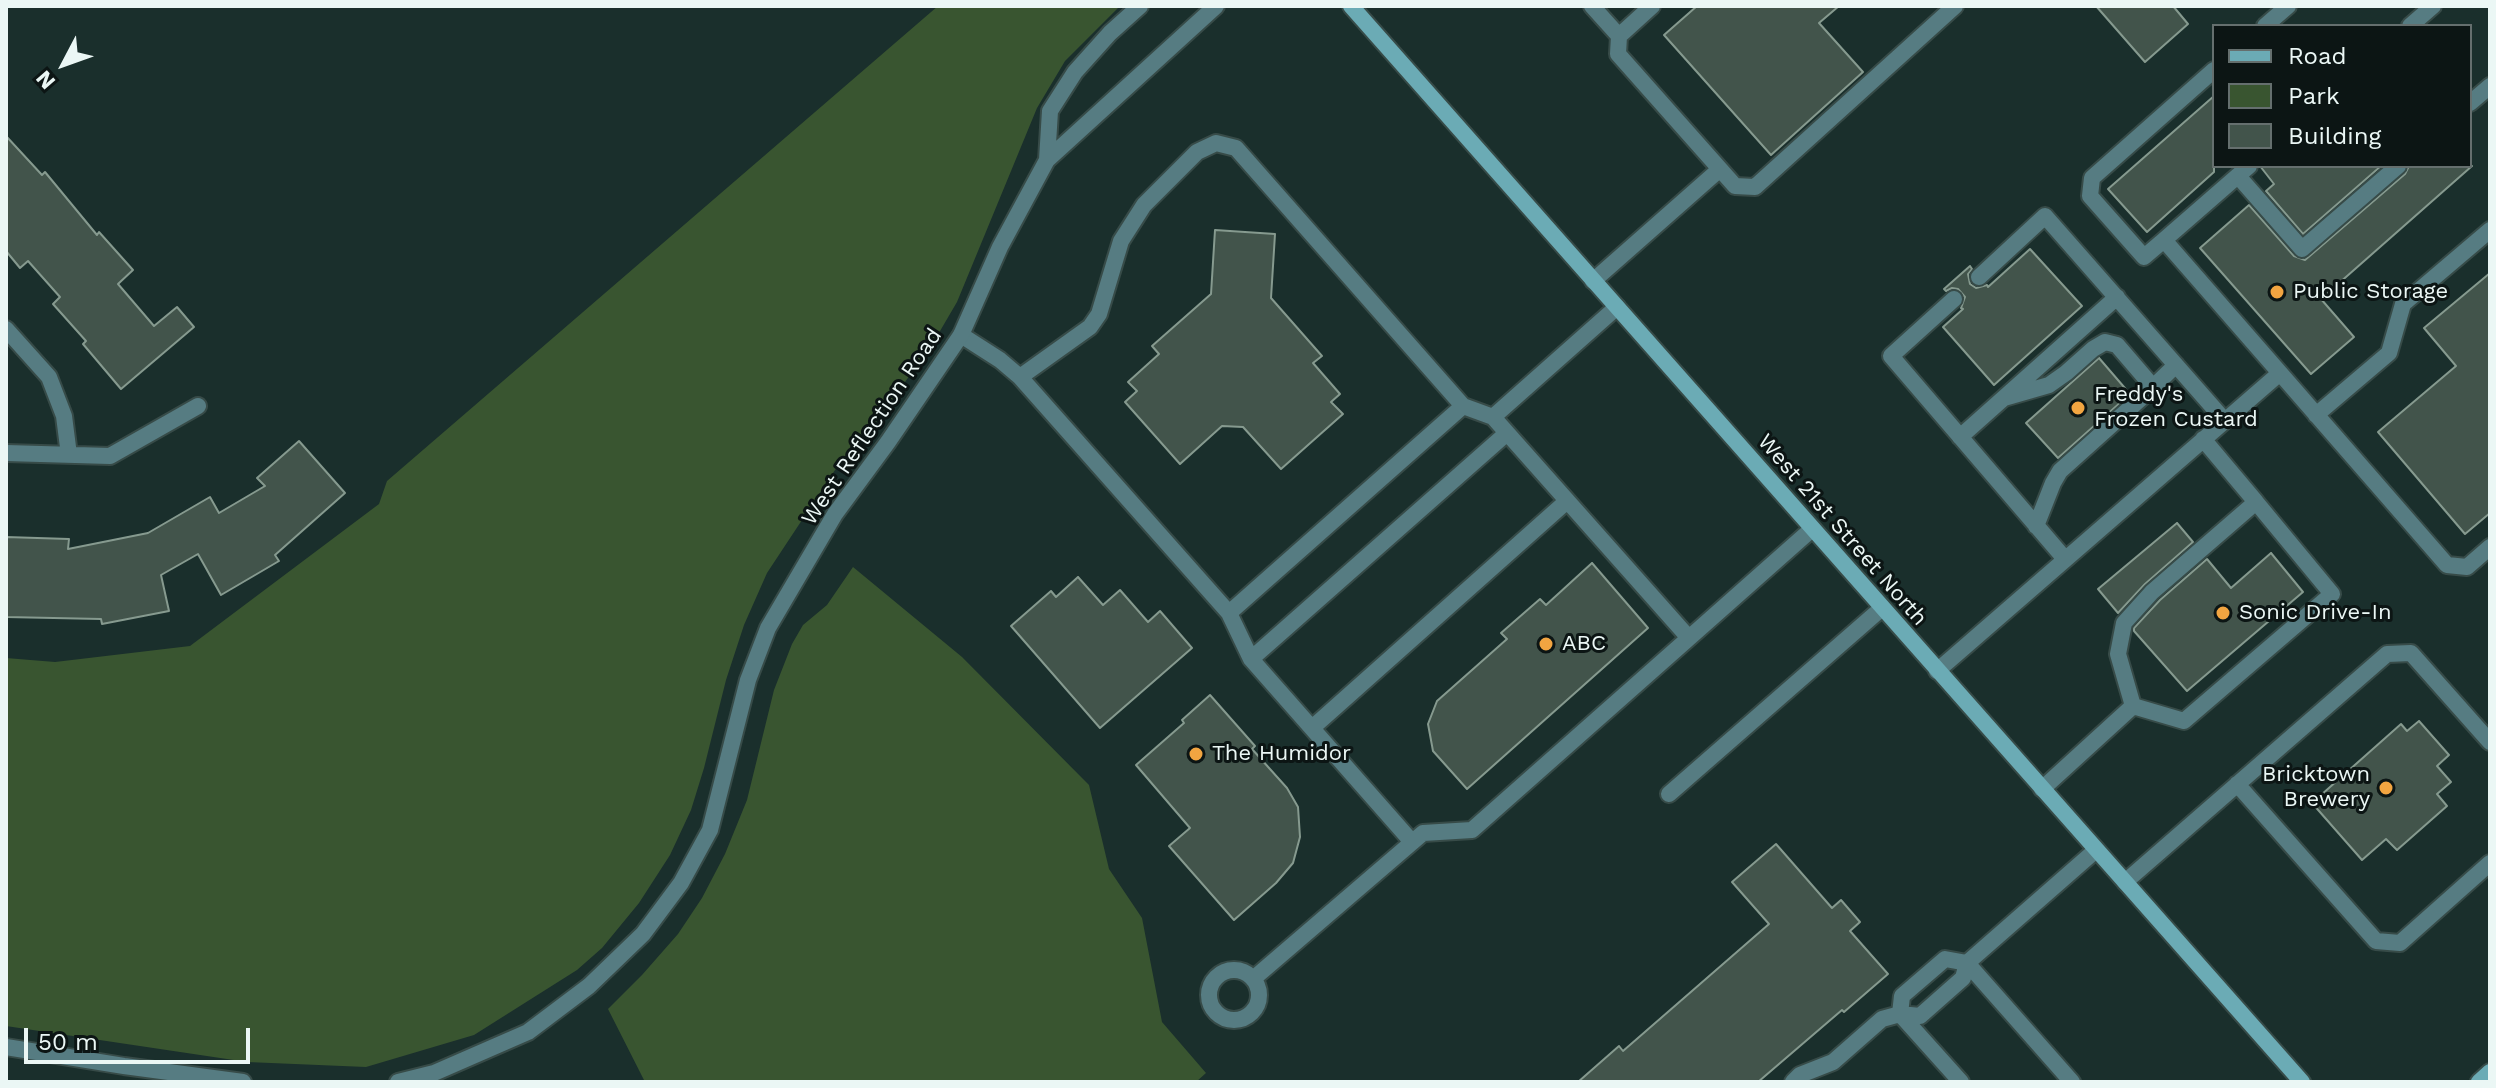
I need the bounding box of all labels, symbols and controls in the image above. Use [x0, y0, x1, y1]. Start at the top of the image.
north arrow [24, 24, 104, 104]
legend [2212, 24, 2472, 168]
text: Road [2288, 42, 2347, 70]
text: N [31, 66, 60, 94]
text: Park [2288, 82, 2340, 110]
text: Building [2288, 122, 2381, 150]
place label: Public Storage [2293, 279, 2448, 305]
marker: Public Storage [2268, 283, 2286, 301]
street label: West Reflection Road [796, 324, 948, 530]
place label: Freddy's Frozen Custard [2094, 382, 2258, 434]
marker: Freddy's Frozen Custard [2069, 399, 2087, 417]
street label: West 21st Street North [1752, 429, 1932, 631]
place label: Sonic Drive-In [2239, 600, 2392, 626]
marker: Sonic Drive-In [2214, 604, 2232, 622]
place label: ABC [1562, 631, 1606, 657]
marker: ABC [1537, 635, 1555, 653]
place label: The Humidor [1212, 741, 1351, 767]
marker: The Humidor [1187, 745, 1205, 763]
place label: Bricktown Brewery [2262, 762, 2370, 814]
marker: Bricktown Brewery [2377, 779, 2395, 797]
scale bar [28, 1012, 254, 1062]
text: 50 m [38, 1028, 98, 1056]

